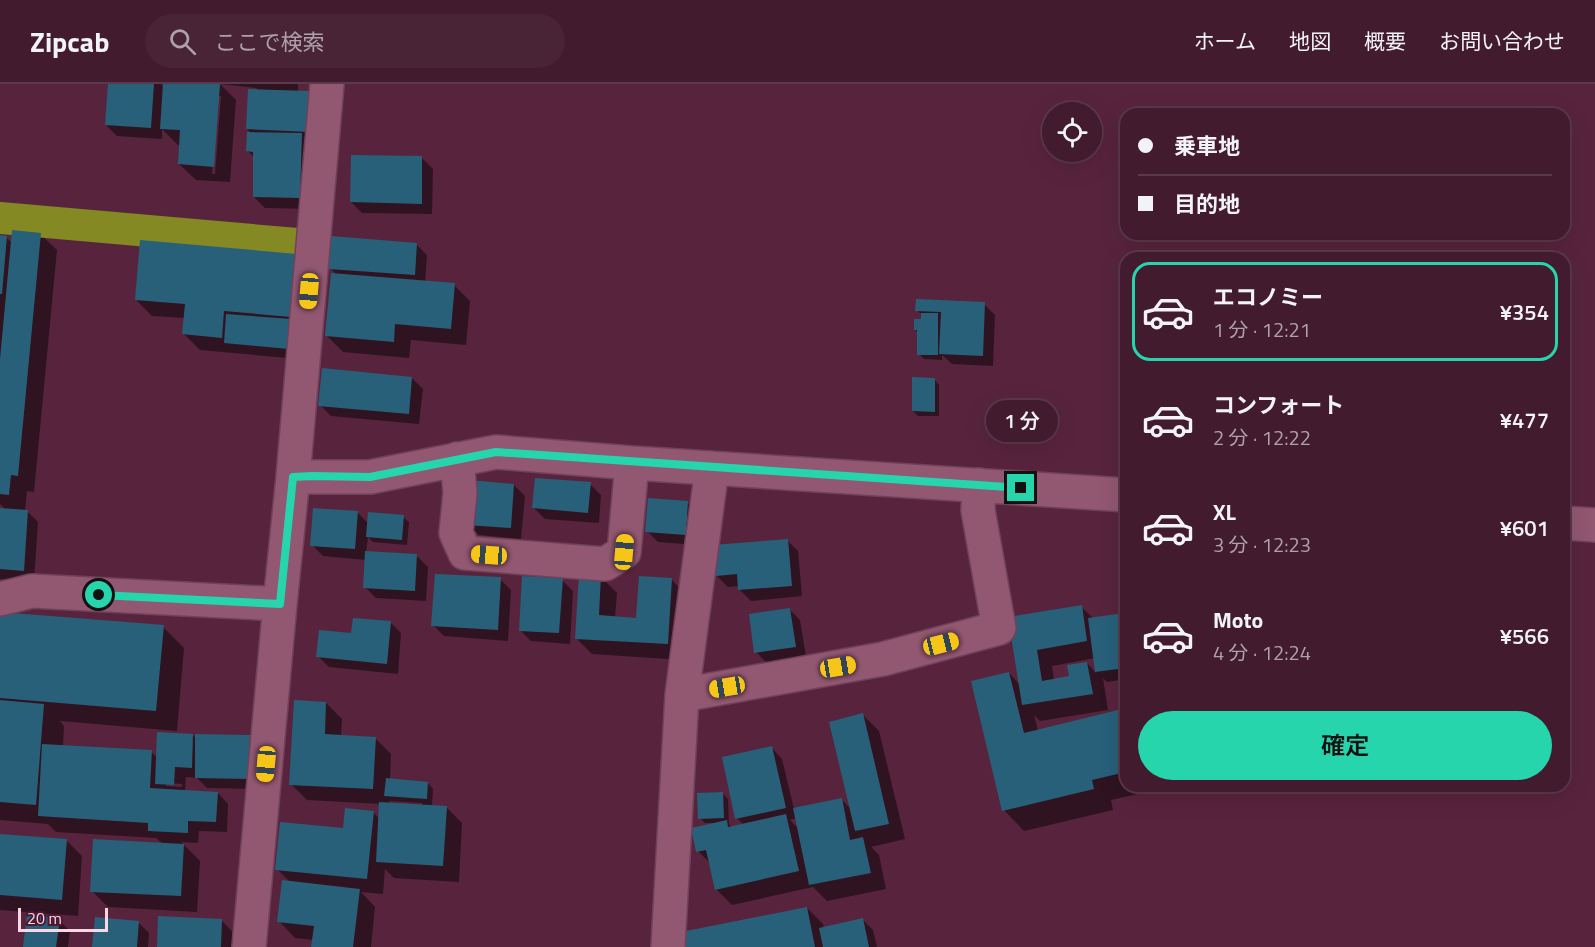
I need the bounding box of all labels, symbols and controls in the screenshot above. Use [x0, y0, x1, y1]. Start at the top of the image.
search box [145, 14, 565, 68]
text: Zipcab [30, 20, 109, 63]
icon: search [166, 25, 199, 58]
text: ここで検索 [214, 25, 324, 59]
text: ホーム [1194, 25, 1256, 57]
text: 地図 [1289, 25, 1331, 57]
text: 概要 [1364, 25, 1406, 57]
text: お問い合わせ [1439, 25, 1565, 57]
map controls [1042, 102, 1102, 162]
button: locate [1042, 102, 1102, 162]
text: 乗車地 [1174, 129, 1240, 163]
text: 目的地 [1174, 187, 1240, 221]
car [298, 272, 320, 310]
text: エコノミー [1213, 280, 1323, 314]
icon: car [1141, 285, 1195, 339]
text: ¥354 [1500, 295, 1549, 329]
text: 1 分 · 12:21 [1213, 314, 1311, 345]
text: コンフォート [1213, 388, 1344, 422]
icon: car [1141, 393, 1195, 447]
callout: 1 分 [985, 401, 1057, 443]
text: ¥477 [1500, 403, 1549, 437]
text: 1 分 [1004, 405, 1040, 436]
text: 2 分 · 12:22 [1213, 422, 1311, 453]
route end [1007, 474, 1034, 501]
text: XL [1213, 495, 1236, 529]
icon: car [1141, 501, 1195, 555]
text: ¥601 [1500, 511, 1549, 545]
text: 3 分 · 12:23 [1213, 529, 1311, 560]
car [613, 533, 635, 571]
car [470, 545, 508, 565]
route start [85, 581, 112, 608]
text: Moto [1213, 603, 1263, 637]
icon: car [1141, 609, 1195, 663]
text: ¥566 [1500, 619, 1549, 653]
car [921, 631, 961, 657]
text: 4 分 · 12:24 [1213, 637, 1311, 668]
car [819, 655, 857, 679]
car [708, 675, 746, 699]
button: 確定 [1138, 711, 1552, 780]
car [255, 745, 277, 783]
scale bar [18, 905, 108, 932]
text: 20 m [27, 906, 62, 930]

